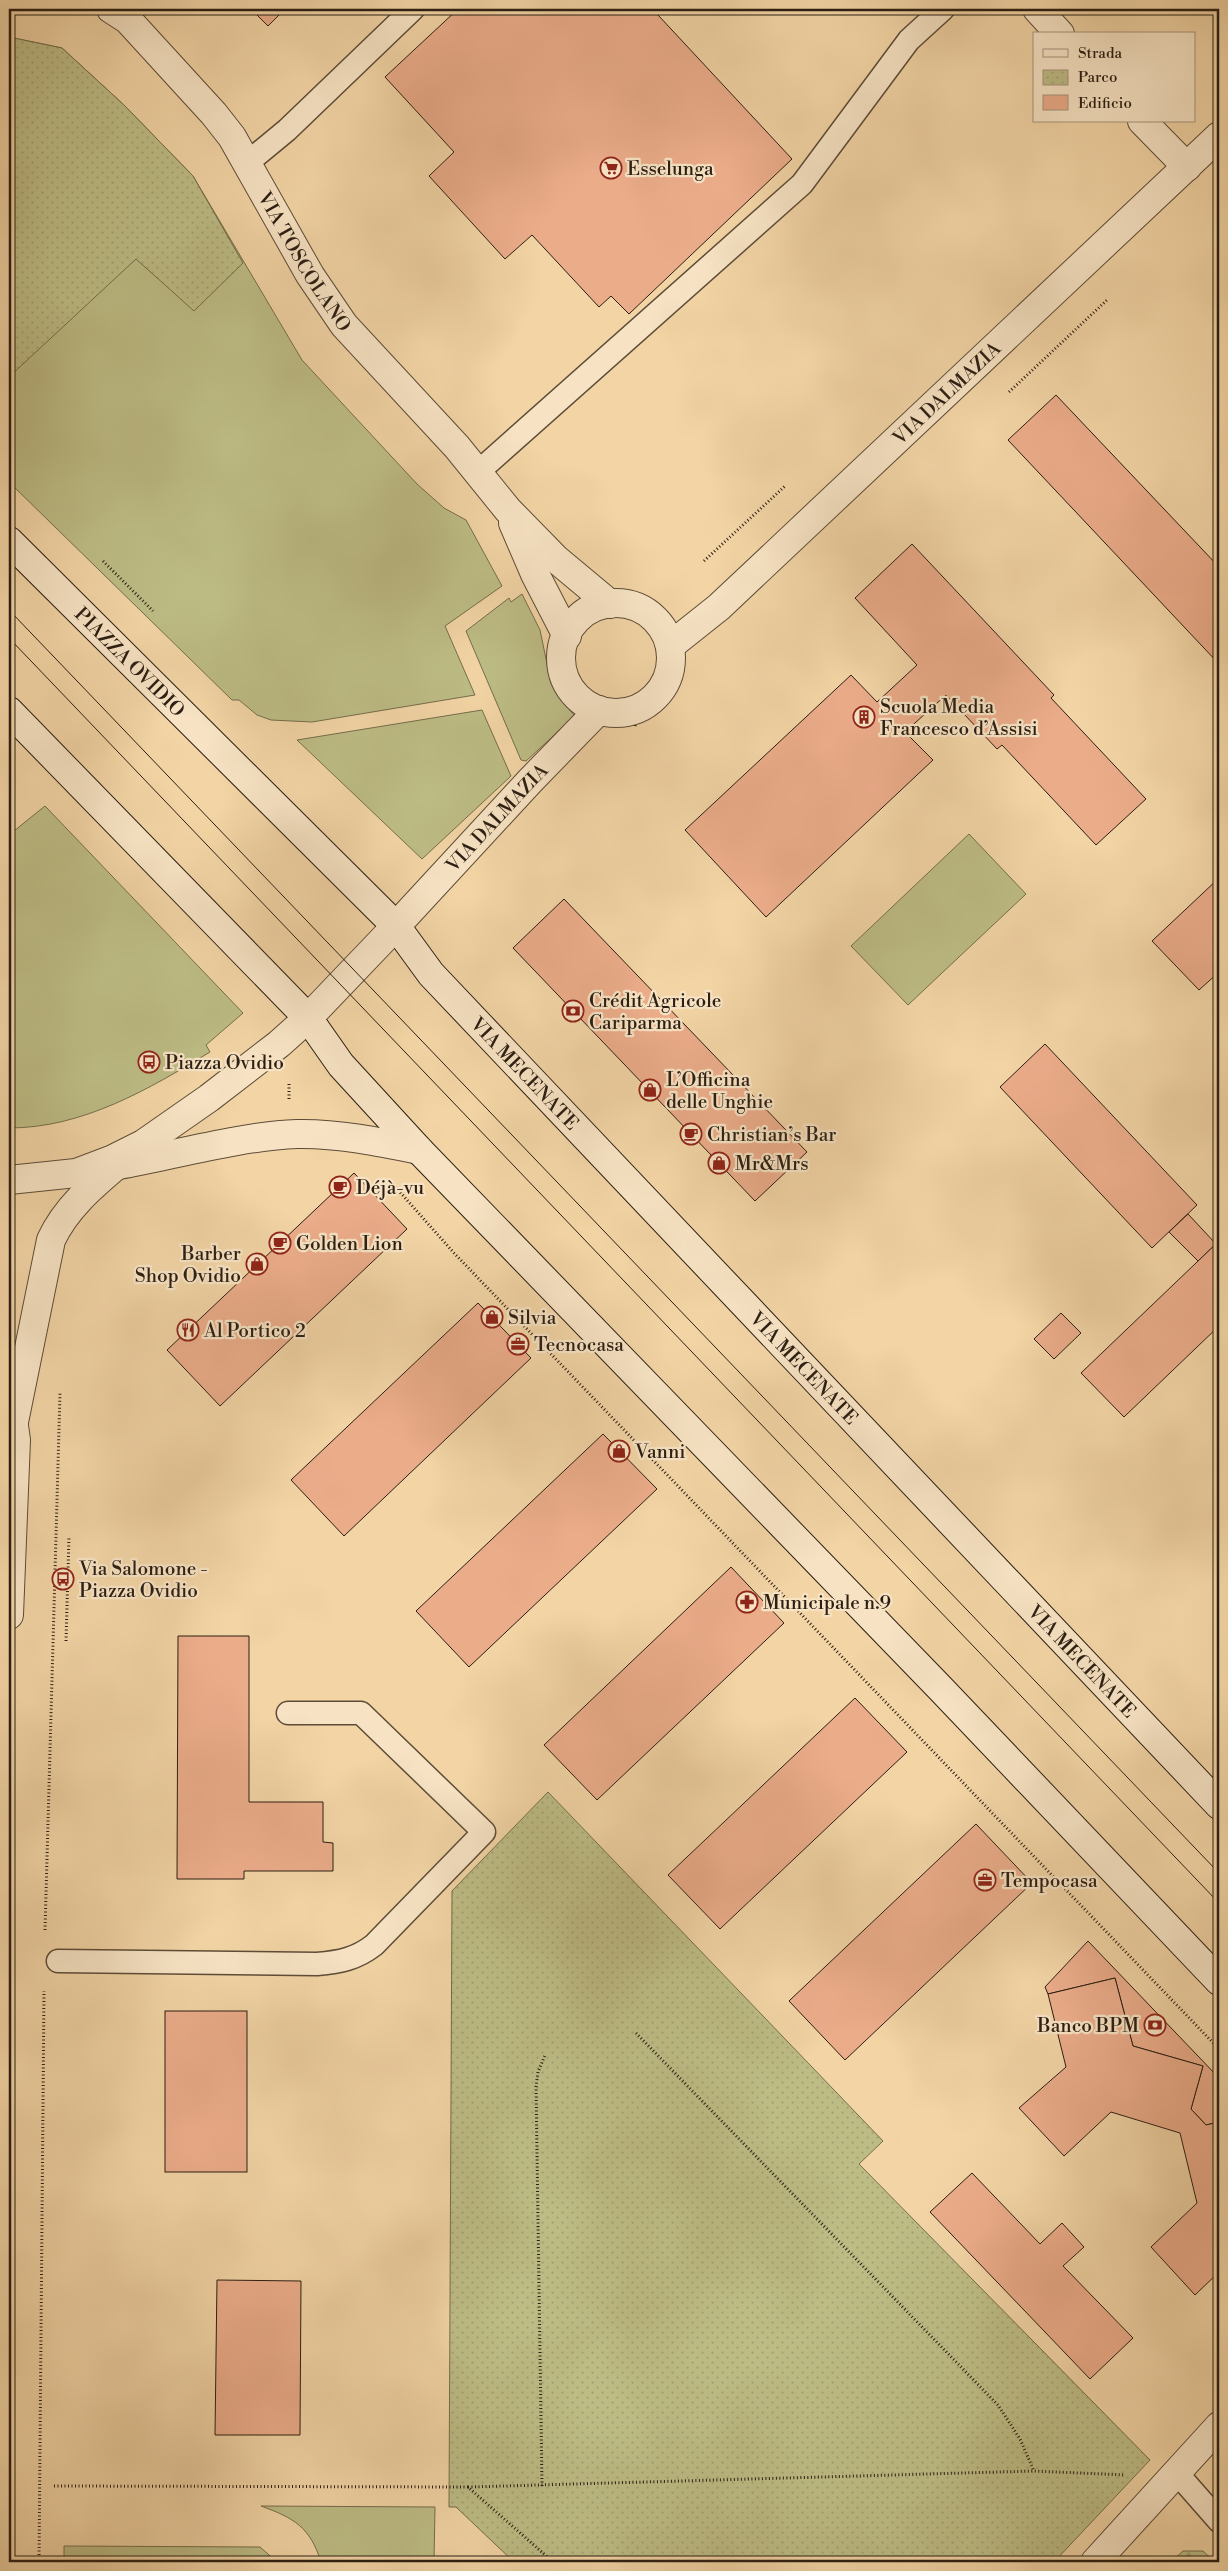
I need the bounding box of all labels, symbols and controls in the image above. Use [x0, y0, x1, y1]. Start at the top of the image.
legend [1033, 32, 1196, 122]
text: Strada [1078, 44, 1122, 63]
text: Parco [1078, 68, 1117, 87]
text: Edificio [1078, 94, 1132, 113]
supermarket icon: Esselunga [599, 156, 623, 180]
place label: Esselunga [627, 157, 714, 181]
street label: VIA TOSCOLANO [252, 187, 356, 337]
street label: VIA DALMAZIA [887, 336, 1007, 451]
street label: PIAZZA OVIDIO [69, 602, 190, 722]
place label: Scuola Media Francesco d’Assisi [880, 695, 1038, 741]
building icon: Scuola Media Francesco d’Assisi [852, 705, 876, 729]
street label: VIA DALMAZIA [440, 758, 554, 878]
place label: Crédit Agricole Cariparma [589, 989, 721, 1035]
bank icon: Crédit Agricole Cariparma [561, 999, 585, 1023]
street label: VIA MECENATE [464, 1012, 584, 1135]
bus stop icon: Piazza Ovidio [137, 1050, 161, 1074]
place label: Piazza Ovidio [165, 1051, 284, 1075]
place label: L’Officina delle Unghie [666, 1068, 773, 1114]
shop icon: L’Officina delle Unghie [638, 1078, 662, 1102]
cafe icon: Christian’s Bar [679, 1122, 703, 1146]
place label: Christian’s Bar [707, 1123, 837, 1147]
shop icon: Mr&Mrs [707, 1151, 731, 1175]
place label: Mr&Mrs [735, 1152, 809, 1176]
cafe icon: Déjà-vu [328, 1175, 352, 1199]
place label: Déjà-vu [356, 1176, 424, 1200]
cafe icon: Golden Lion [268, 1231, 292, 1255]
place label: Golden Lion [296, 1232, 403, 1256]
place label: Barber Shop Ovidio [135, 1242, 241, 1288]
shop icon: Barber Shop Ovidio [245, 1252, 269, 1276]
shop icon: Silvia [480, 1305, 504, 1329]
place label: Silvia [508, 1306, 557, 1330]
street label: VIA MECENATE [744, 1306, 863, 1430]
restaurant icon: Al Portico 2 [176, 1318, 200, 1342]
place label: Al Portico 2 [203, 1319, 306, 1343]
office icon: Tecnocasa [506, 1332, 530, 1356]
place label: Tecnocasa [534, 1333, 624, 1357]
shop icon: Vanni [607, 1439, 631, 1463]
place label: Vanni [634, 1440, 686, 1464]
place label: Via Salomone - Piazza Ovidio [78, 1557, 208, 1603]
bus stop icon: Via Salomone - Piazza Ovidio [51, 1567, 75, 1591]
pharmacy icon: Municipale n.9 [735, 1590, 759, 1614]
place label: Municipale n.9 [763, 1591, 891, 1615]
street label: VIA MECENATE [1022, 1599, 1141, 1723]
office icon: Tempocasa [973, 1868, 997, 1892]
place label: Tempocasa [1001, 1869, 1098, 1893]
bank icon: Banco BPM [1143, 2013, 1167, 2037]
place label: Banco BPM [1036, 2014, 1139, 2038]

